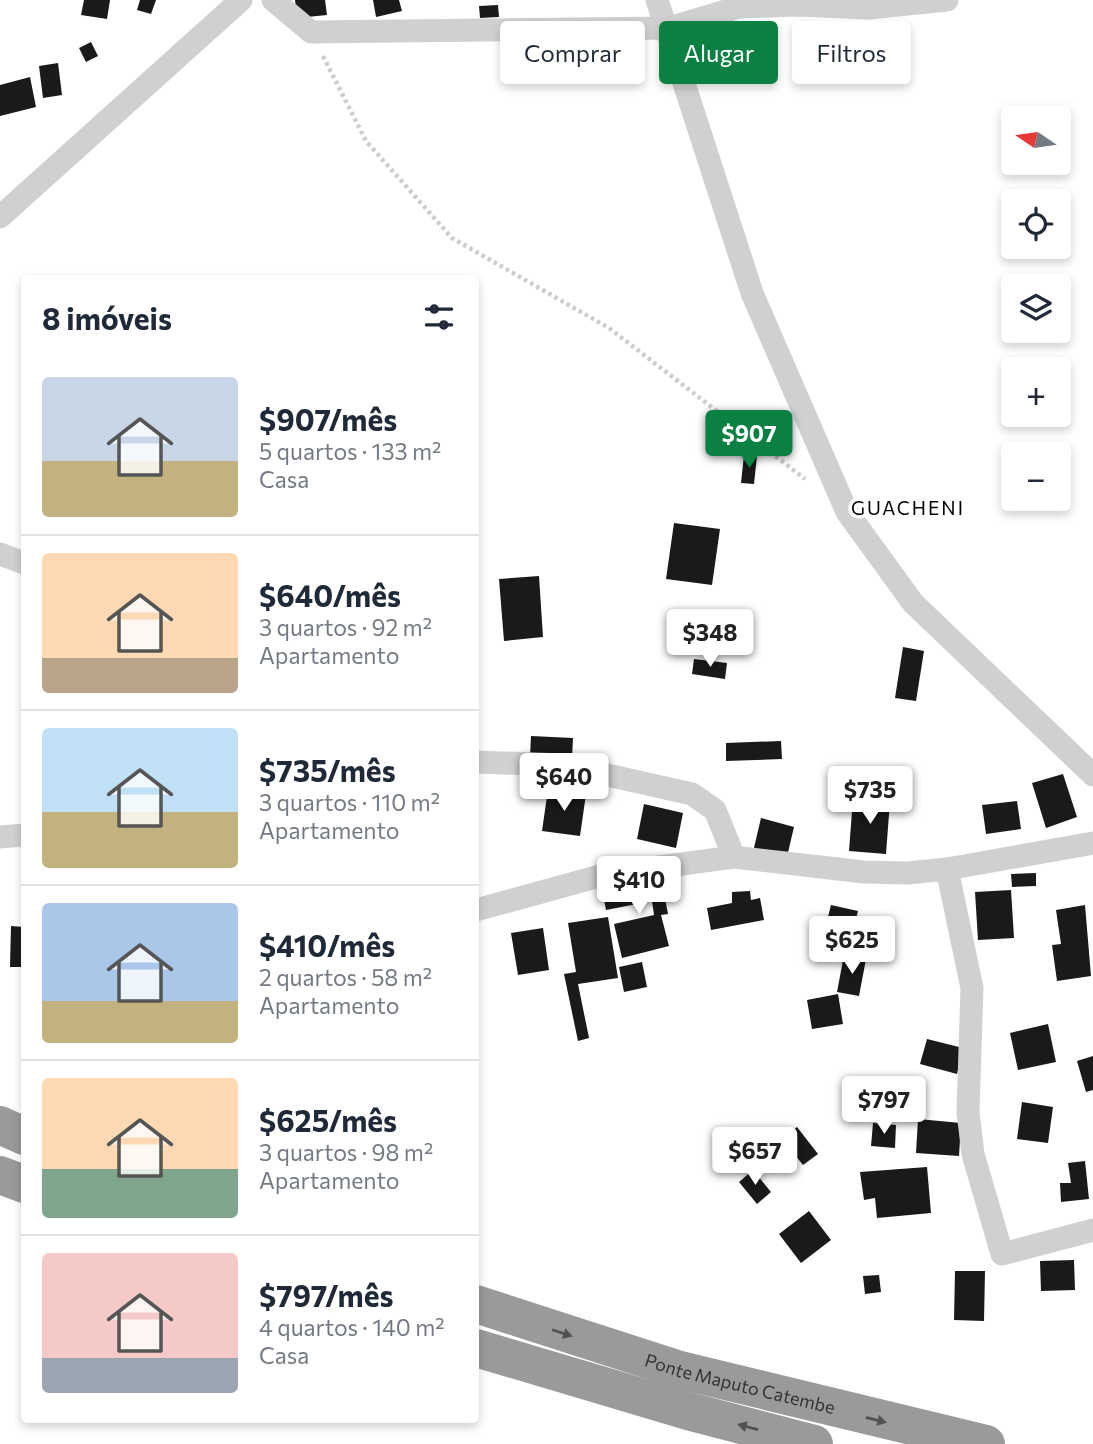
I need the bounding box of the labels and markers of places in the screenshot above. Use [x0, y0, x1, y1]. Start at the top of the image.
pin: $907 [708, 410, 790, 470]
pin: $348 [669, 610, 751, 669]
pin: $640 [523, 754, 605, 813]
pin: $735 [829, 766, 911, 826]
pin: $410 [598, 856, 680, 916]
pin: $625 [811, 916, 893, 976]
pin: $797 [843, 1076, 925, 1136]
pin: $657 [714, 1128, 796, 1187]

